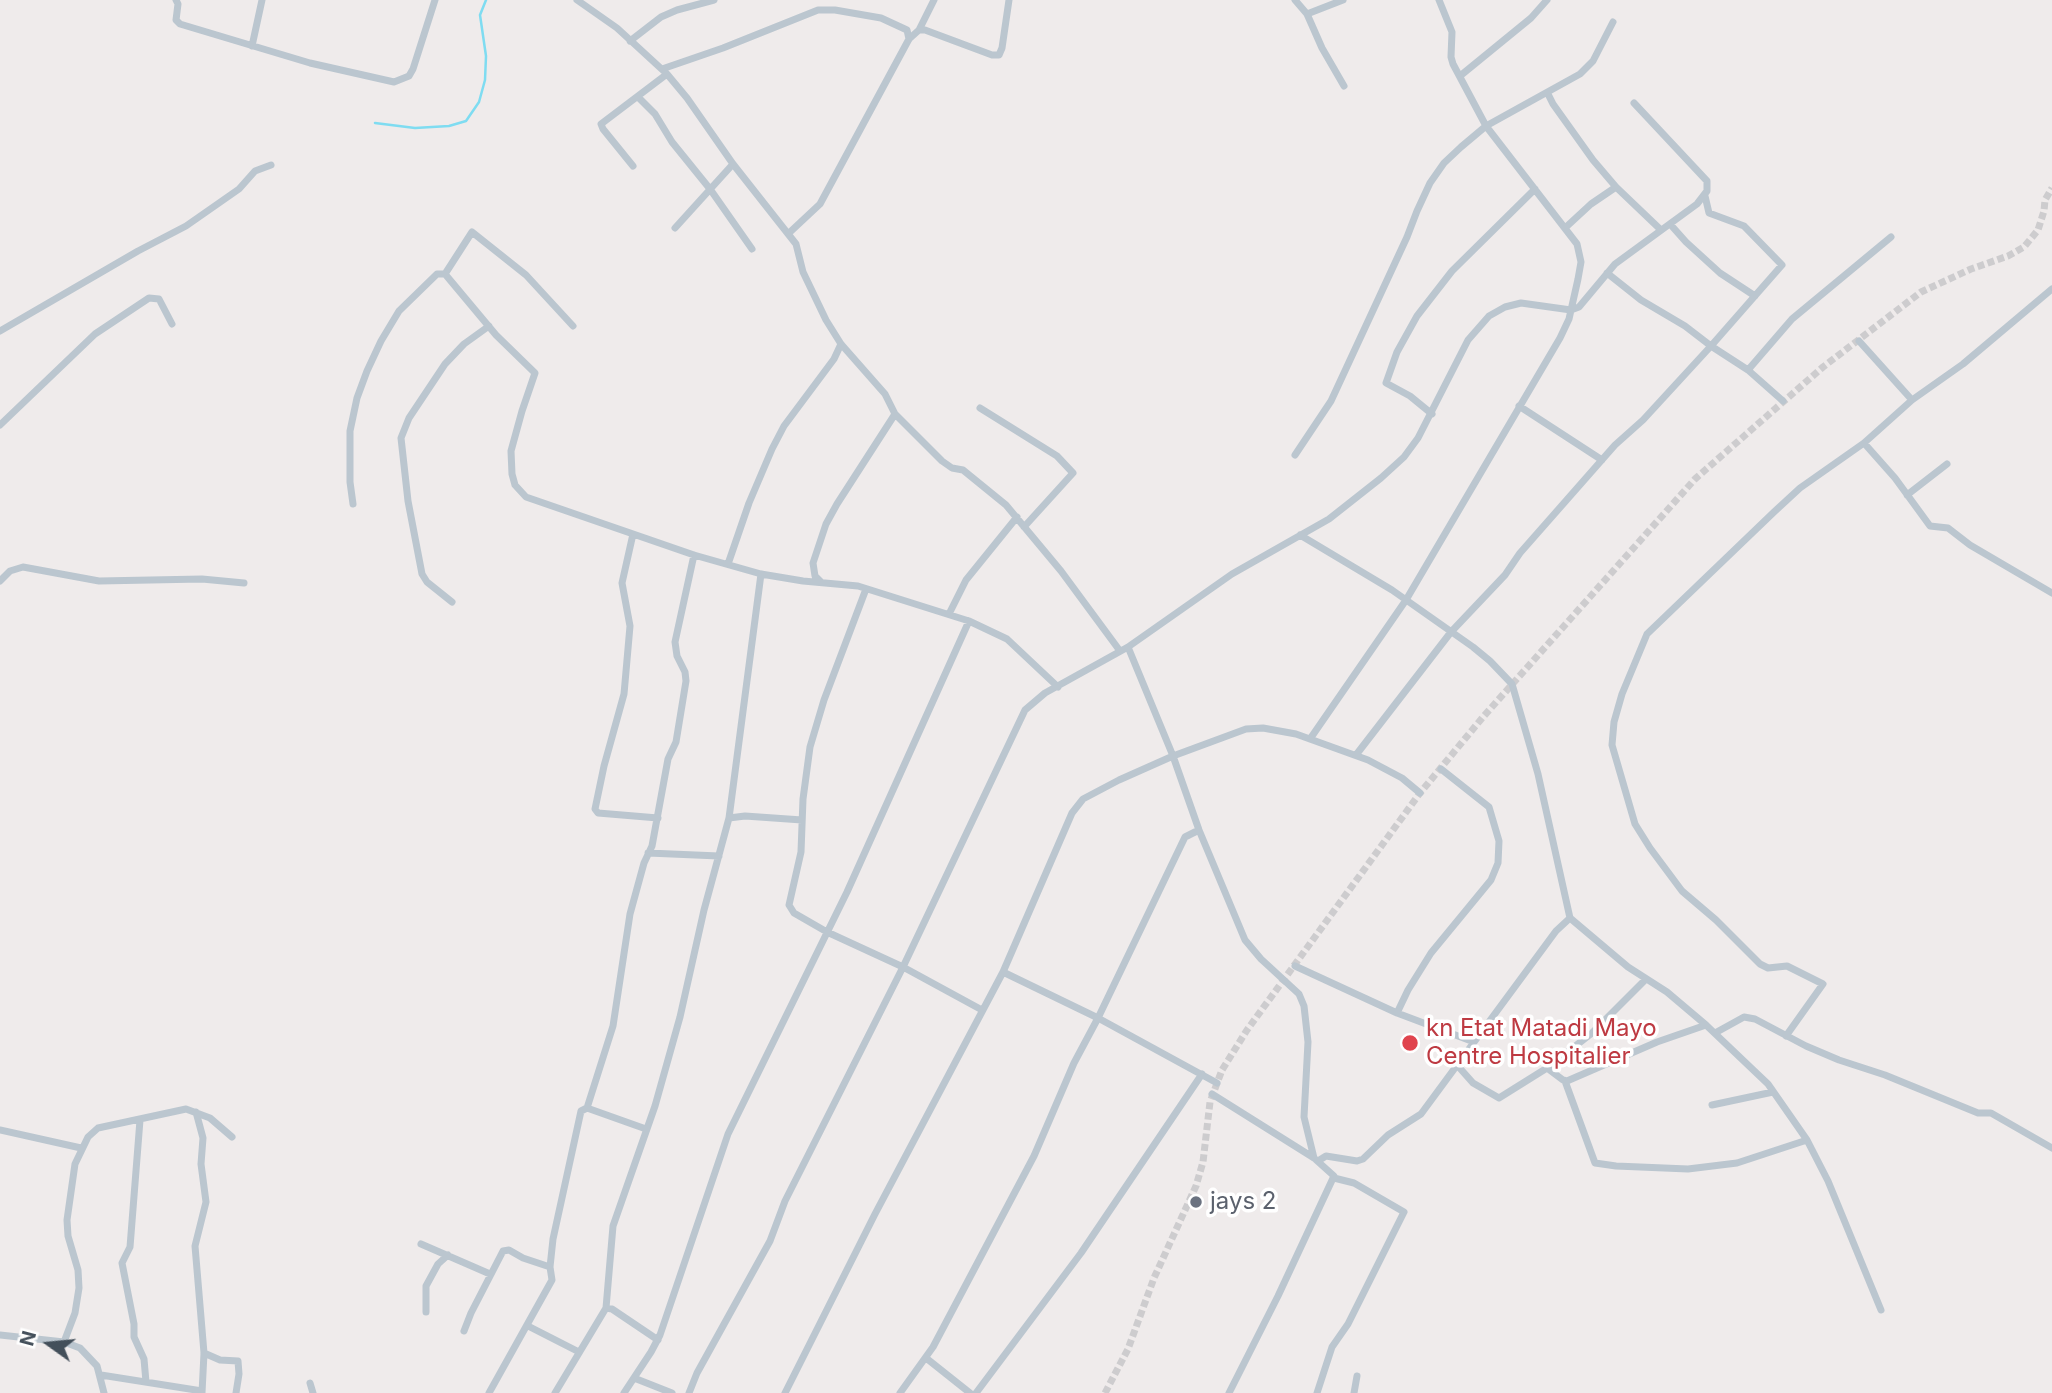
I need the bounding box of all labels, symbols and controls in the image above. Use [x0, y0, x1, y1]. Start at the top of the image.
place label: kn Etat Matadi Mayo Centre Hospitalier [1426, 1015, 1657, 1071]
marker: kn Etat Matadi Mayo Centre Hospitalier [1400, 1033, 1420, 1053]
place label: jays 2 [1210, 1188, 1276, 1216]
marker: jays 2 [1188, 1194, 1204, 1210]
north arrow [14, 1309, 84, 1379]
text: N [15, 1328, 41, 1348]

